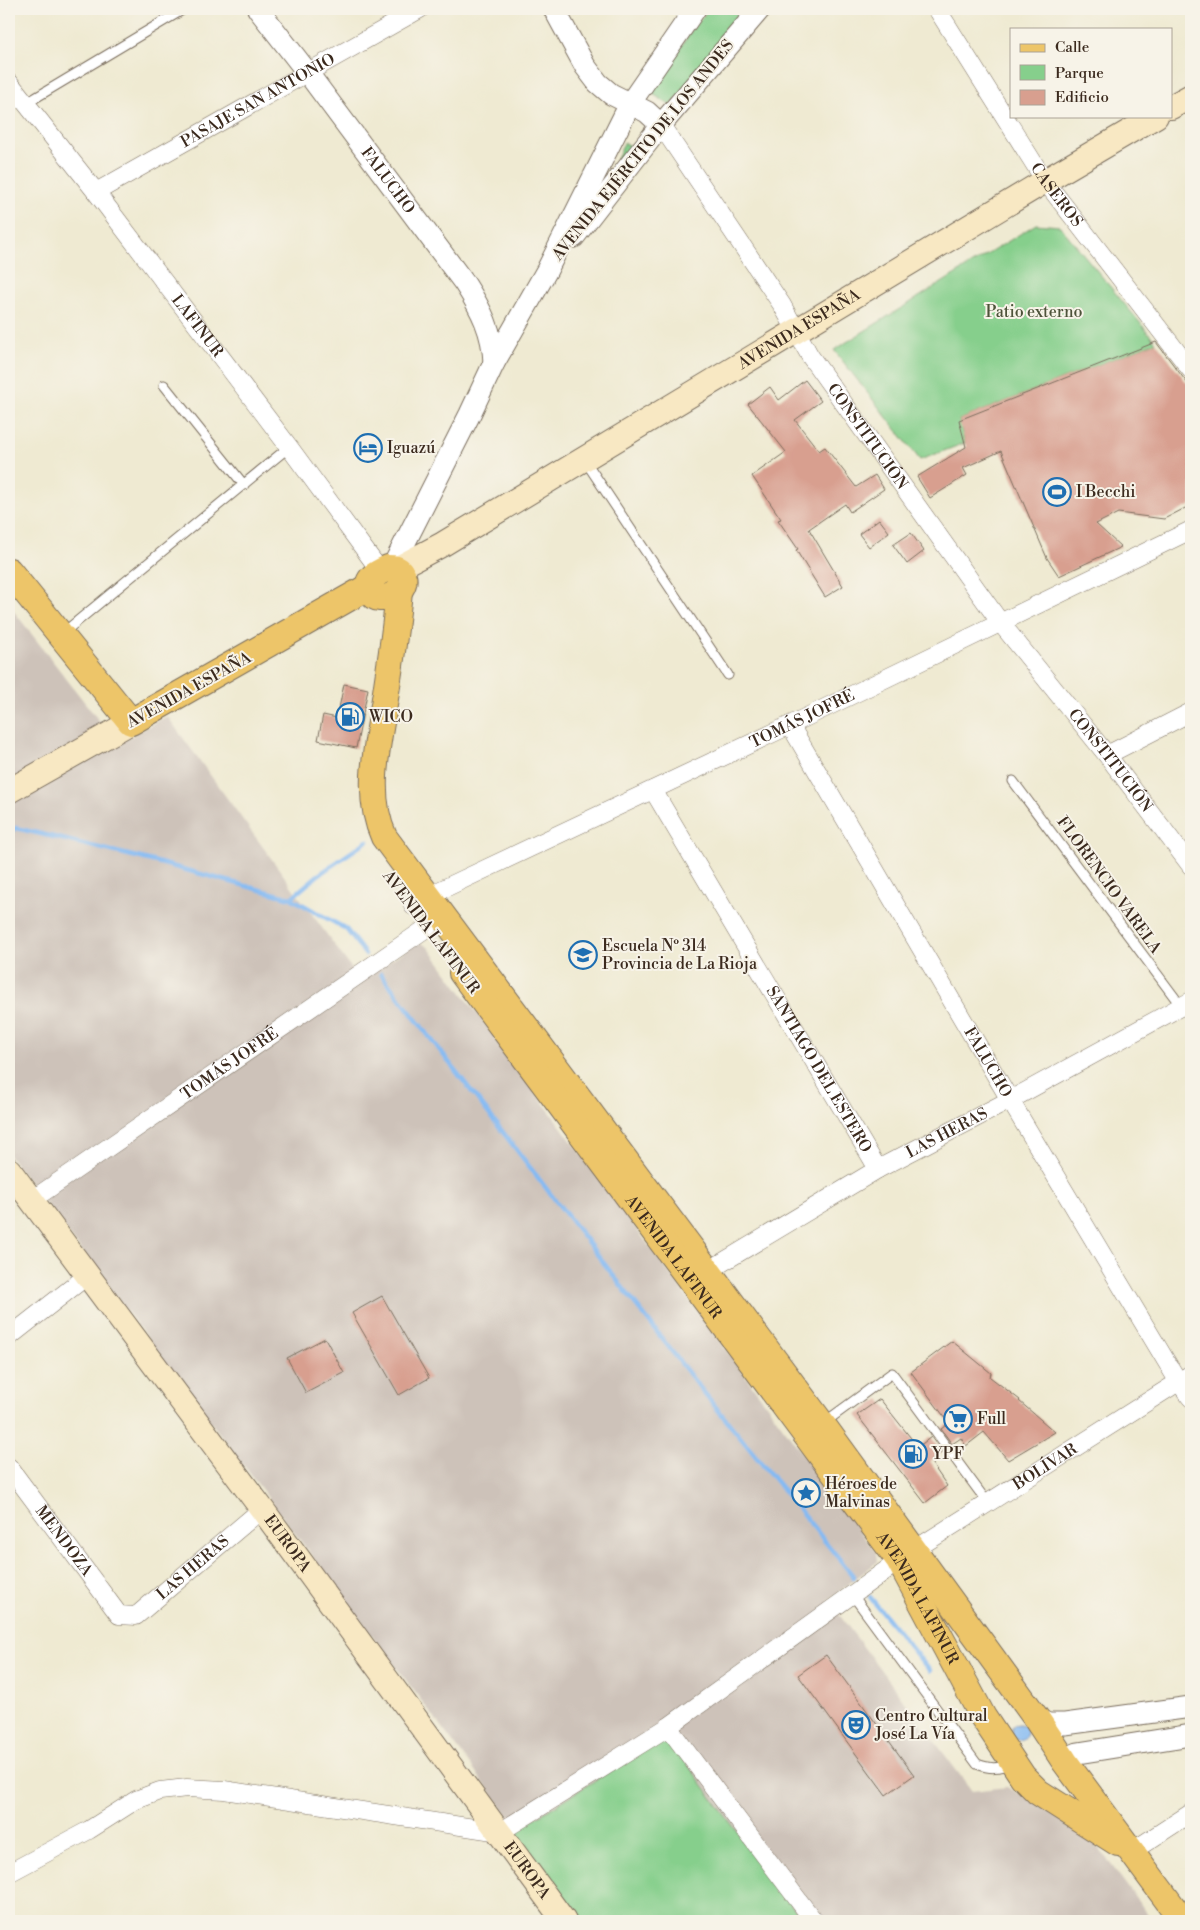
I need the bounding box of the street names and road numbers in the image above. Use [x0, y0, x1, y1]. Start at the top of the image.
street label: AVENIDA EJÉRCITO DE LOS ANDES [546, 34, 738, 265]
street label: PASAJE SAN ANTONIO [177, 49, 339, 152]
street label: FALUCHO [356, 143, 419, 218]
street label: CASEROS [1026, 159, 1087, 231]
street label: AVENIDA ESPAÑA [733, 284, 865, 374]
street label: LAFINUR [167, 290, 228, 362]
street label: CONSTITUCIÓN [823, 380, 912, 493]
street label: AVENIDA ESPAÑA [121, 644, 256, 733]
street label: TOMÁS JOFRÉ [747, 683, 858, 753]
street label: CONSTITUCIÓN [1064, 705, 1157, 816]
street label: FLORENCIO VARELA [1052, 812, 1166, 958]
street label: AVENIDA LAFINUR [378, 866, 484, 998]
street label: SANTIAGO DEL ESTERO [762, 983, 876, 1156]
street label: TOMÁS JOFRÉ [177, 1022, 282, 1104]
street label: FALUCHO [959, 1023, 1016, 1101]
street label: LAS HERAS [903, 1103, 991, 1163]
street label: AVENIDA LAFINUR [620, 1190, 726, 1323]
street label: BOLÍVAR [1008, 1439, 1082, 1495]
street label: MENDOZA [31, 1501, 97, 1581]
street label: EUROPA [260, 1511, 316, 1577]
street label: AVENIDA LAFINUR [871, 1527, 963, 1668]
street label: LAS HERAS [152, 1531, 233, 1604]
street label: EUROPA [499, 1838, 555, 1904]

